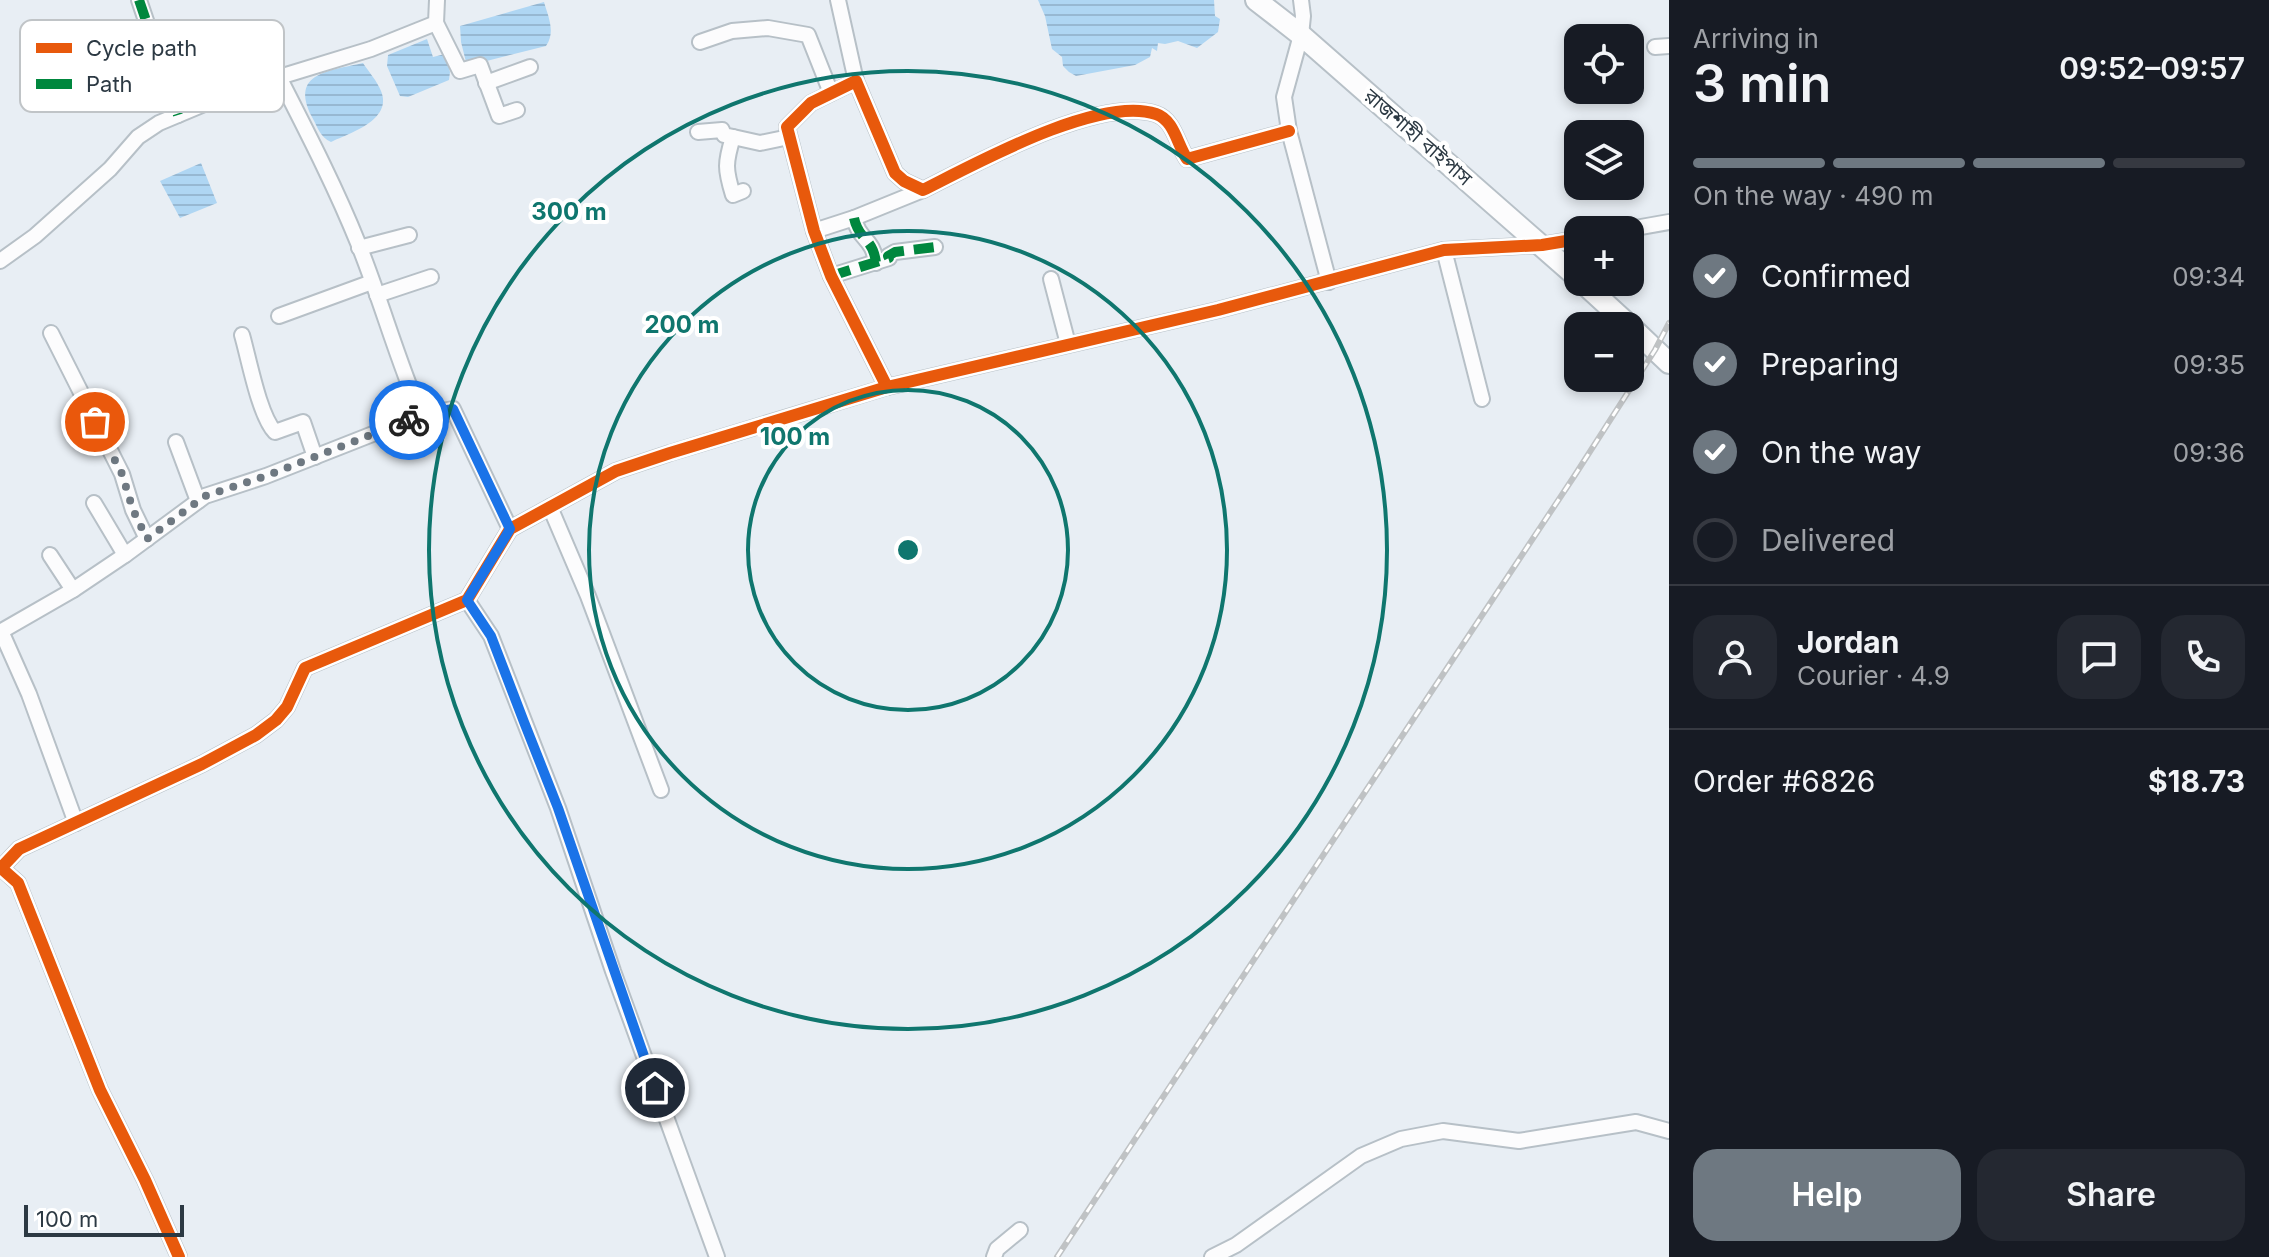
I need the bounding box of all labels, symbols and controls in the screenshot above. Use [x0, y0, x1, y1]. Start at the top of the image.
legend [20, 20, 284, 112]
text: Arriving in [1693, 23, 1819, 54]
map controls [1564, 24, 1644, 392]
button: locate [1564, 24, 1644, 104]
text: Cycle path [86, 35, 197, 61]
text: 09:52–09:57 [2059, 50, 2245, 86]
text: 3 min [1693, 52, 1831, 115]
text: Path [86, 71, 133, 97]
street label: রাজশাহী বাইপাস [1358, 83, 1477, 191]
button: layers [1564, 120, 1644, 200]
text: On the way · 490 m [1693, 180, 1934, 211]
text: 300 m [531, 197, 607, 226]
button: + [1564, 216, 1644, 296]
icon: check [1693, 254, 1737, 298]
text: Confirmed [1761, 258, 1911, 294]
text: 09:34 [2172, 261, 2245, 292]
text: 200 m [644, 310, 720, 339]
button: − [1564, 312, 1644, 392]
icon: check [1693, 342, 1737, 386]
text: Preparing [1761, 346, 1899, 382]
text: 09:35 [2173, 349, 2245, 380]
courier [369, 380, 449, 460]
pin [61, 388, 129, 456]
icon: bike [387, 398, 431, 442]
icon: bag [73, 400, 117, 444]
text: 100 m [760, 422, 830, 451]
icon: check [1693, 430, 1737, 474]
text: On the way [1761, 434, 1921, 470]
text: 09:36 [2173, 437, 2245, 468]
text: Delivered [1761, 522, 1895, 558]
centre of rings [894, 536, 922, 564]
button: person [1693, 615, 1777, 699]
button: chat [2057, 615, 2141, 699]
button: phone [2161, 615, 2245, 699]
text: Jordan [1797, 624, 1899, 660]
text: Courier · 4.9 [1797, 660, 1950, 691]
text: Order #6826 [1693, 763, 1875, 799]
text: $18.73 [2148, 763, 2245, 799]
pin [621, 1054, 689, 1122]
icon: home [633, 1066, 677, 1110]
button: Help [1693, 1149, 1961, 1241]
button: Share [1977, 1149, 2245, 1241]
scale bar [24, 1201, 184, 1237]
text: 100 m [36, 1206, 98, 1232]

